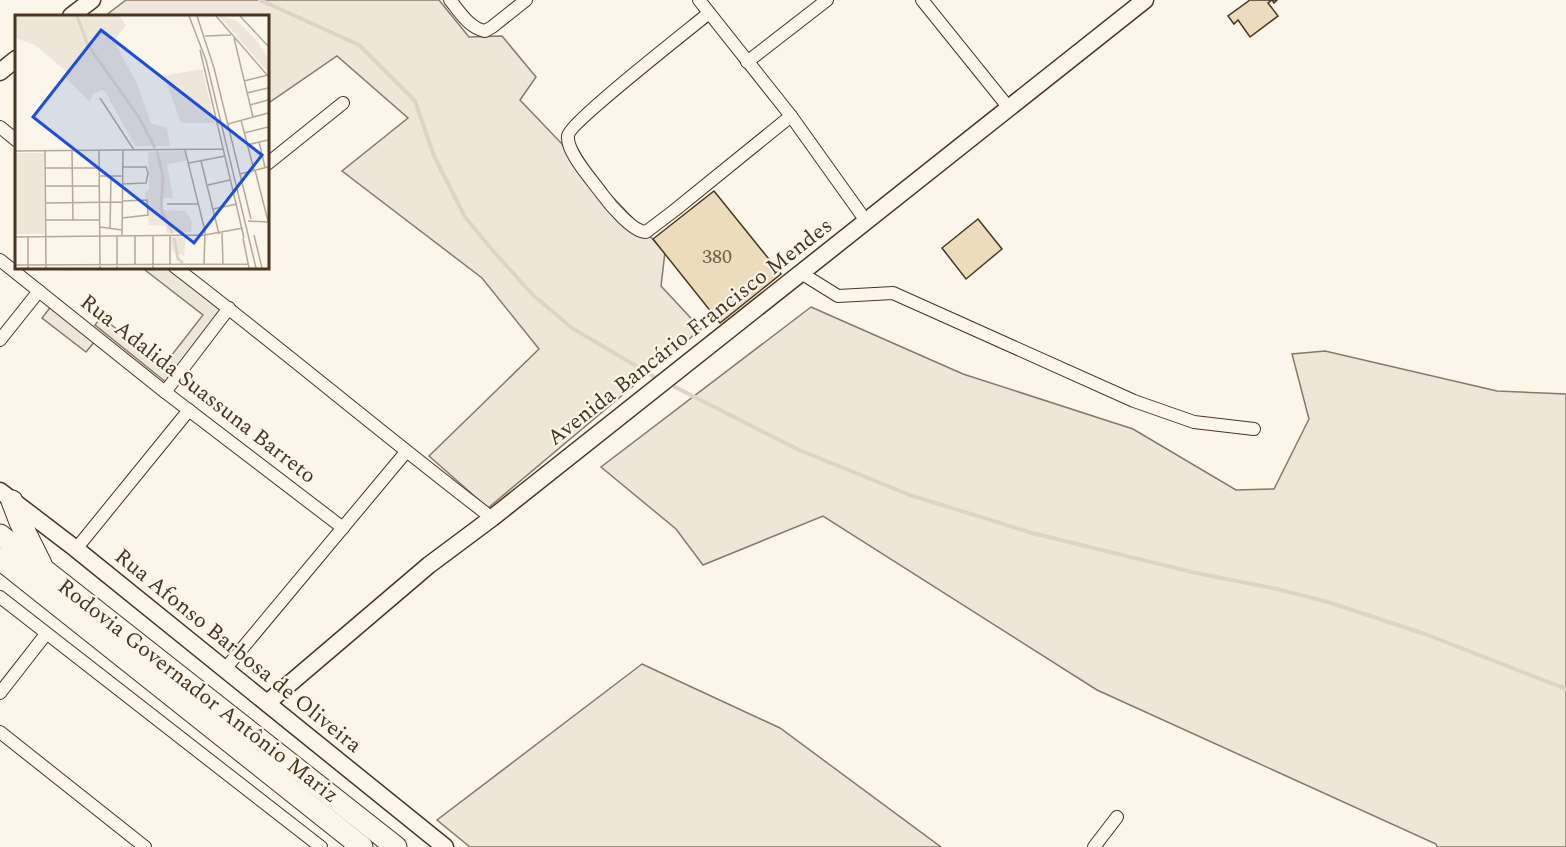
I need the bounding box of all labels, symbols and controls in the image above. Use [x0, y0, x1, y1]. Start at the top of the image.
inset map [15, 15, 268, 268]
street label: Avenida Bancário Francisco Mendes [540, 210, 840, 454]
house number: 380 [702, 242, 732, 272]
street label: Rua Adalida Suassuna Barreto [73, 286, 323, 492]
street label: Rua Afonso Barbosa de Oliveira [107, 541, 369, 761]
street label: Rodovia Governador Antônio Mariz [50, 571, 346, 811]

